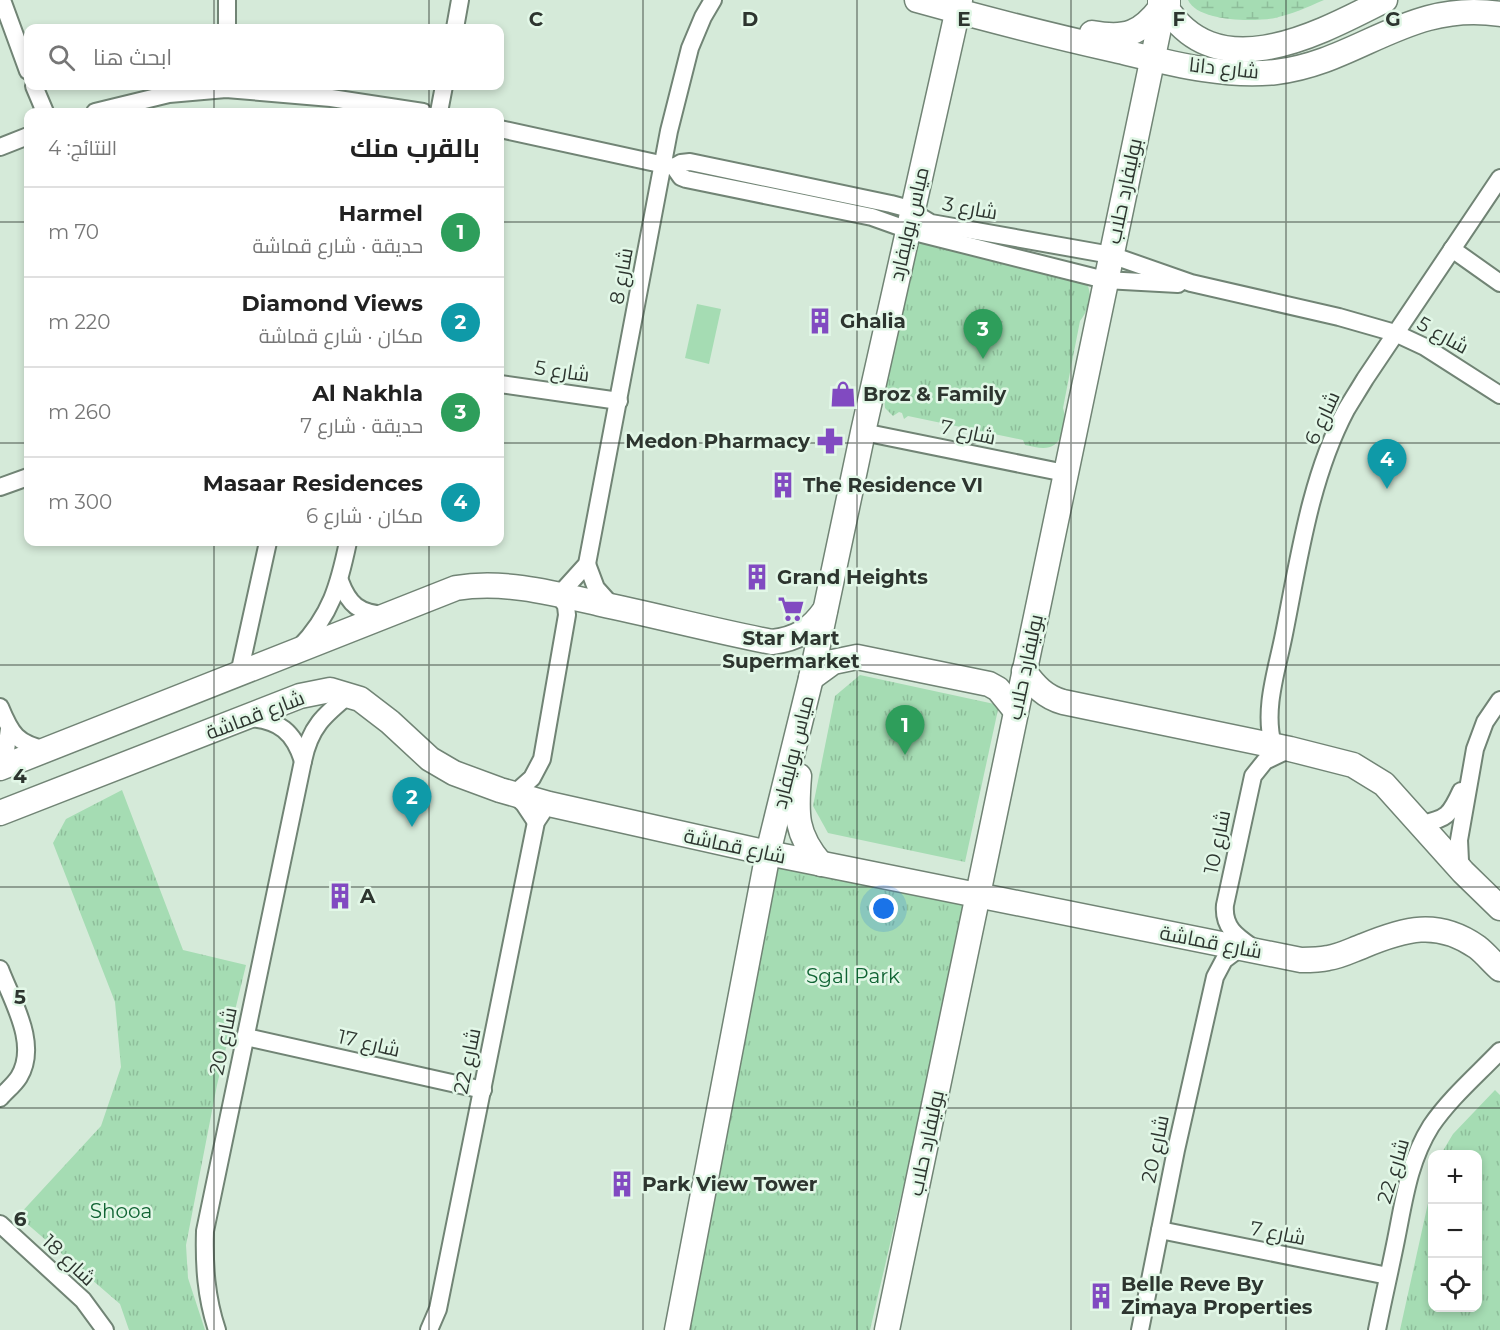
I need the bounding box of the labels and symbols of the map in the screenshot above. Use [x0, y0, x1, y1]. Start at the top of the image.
text: C [529, 7, 544, 31]
text: D [742, 7, 758, 31]
text: E [957, 7, 971, 31]
text: F [1173, 7, 1186, 31]
text: G [1385, 7, 1401, 31]
street label: شارع دانا [1188, 52, 1260, 86]
street label: بوليفارد حلاب [1101, 136, 1147, 246]
street label: مياس بوليفارد [884, 165, 935, 283]
street label: شارع 3 [940, 191, 999, 227]
street label: شارع 8 [604, 246, 640, 306]
building icon: Ghalia [805, 306, 835, 336]
place label: Ghalia [840, 309, 906, 333]
pin: 3 [964, 310, 1002, 359]
street label: شارع 5 [1412, 311, 1473, 361]
street label: شارع 5 [533, 355, 591, 389]
shop icon: Broz & Family [828, 379, 858, 409]
place label: Broz & Family [863, 382, 1007, 406]
street label: شارع 6 [1299, 387, 1347, 449]
street label: شارع 7 [938, 414, 998, 451]
pharmacy icon: Medon Pharmacy [815, 426, 845, 456]
place label: Medon Pharmacy [625, 429, 811, 453]
pin: 4 [1368, 440, 1406, 489]
building icon: The Residence VI [768, 470, 798, 500]
place label: The Residence VI [803, 473, 983, 497]
building icon: Grand Heights [742, 562, 772, 592]
place label: Grand Heights [777, 565, 928, 589]
supermarket icon: Star Mart Supermarket [776, 594, 806, 624]
street label: بوليفارد حلاب [1002, 612, 1048, 722]
place label: Star Mart Supermarket [722, 626, 860, 673]
street label: شارع قماشة [202, 685, 308, 747]
street label: مياس بوليفارد [767, 693, 820, 811]
pin: 1 [886, 706, 924, 755]
text: 4 [13, 764, 27, 788]
pin: 2 [392, 778, 432, 827]
street label: شارع 10 [1199, 808, 1237, 876]
street label: شارع قماشة [681, 823, 788, 870]
building icon: A [325, 881, 355, 911]
place label: A [359, 884, 376, 908]
your location [869, 894, 898, 923]
street label: شارع قماشة [1157, 920, 1264, 966]
park label: Sgal Park [806, 964, 900, 988]
text: 5 [14, 985, 26, 1009]
street label: شارع 20 [204, 1005, 244, 1077]
street label: شارع 17 [335, 1024, 402, 1064]
street label: شارع 22 [448, 1026, 488, 1097]
street label: بوليفارد حلاب [903, 1088, 949, 1198]
street label: شارع 20 [1136, 1113, 1176, 1185]
street label: شارع 22 [1372, 1136, 1416, 1207]
building icon: Park View Tower [607, 1169, 637, 1199]
place label: Park View Tower [642, 1172, 818, 1196]
park label: Shooa [90, 1199, 152, 1223]
text: 6 [14, 1207, 27, 1231]
street label: شارع 7 [1248, 1216, 1308, 1252]
street label: شارع 18 [36, 1229, 101, 1292]
place label: Belle Reve By Zimaya Properties [1121, 1272, 1313, 1319]
building icon: Belle Reve By Zimaya Properties [1086, 1281, 1116, 1311]

